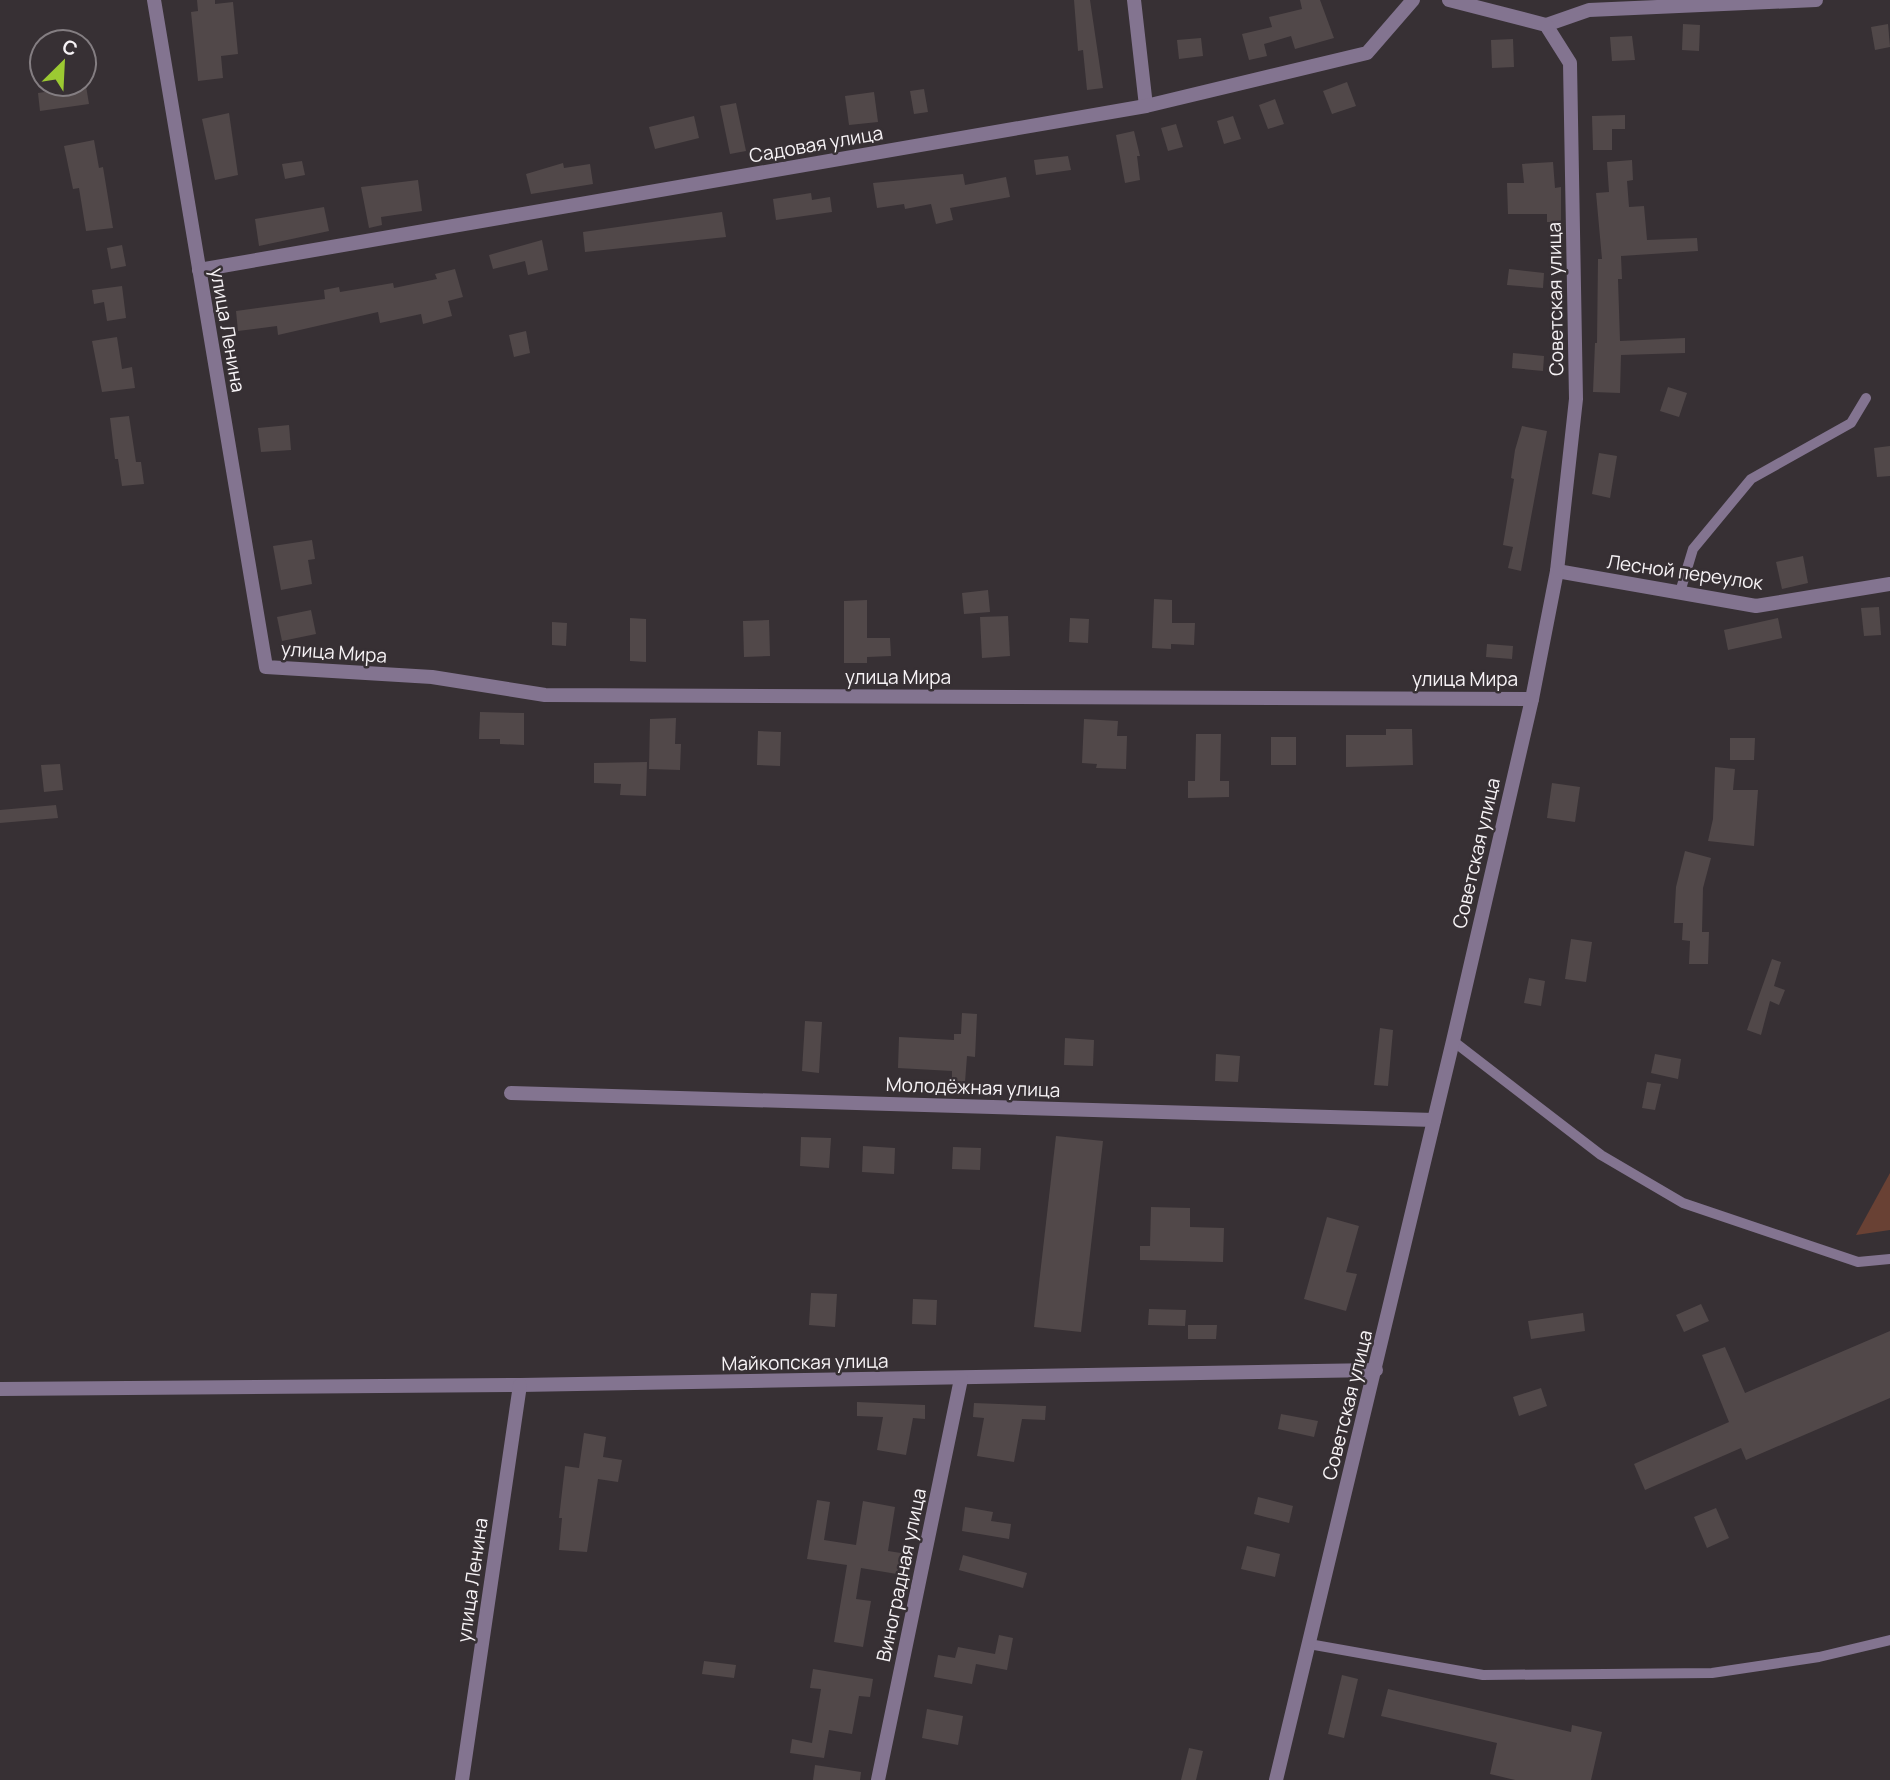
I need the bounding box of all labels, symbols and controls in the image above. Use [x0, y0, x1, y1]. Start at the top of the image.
north arrow [28, 28, 98, 98]
text: С [58, 33, 82, 62]
street label: Садовая улица [747, 119, 885, 169]
street label: Советская улица [1541, 222, 1569, 376]
street label: улица Ленина [204, 266, 252, 394]
street label: Лесной переулок [1605, 548, 1765, 596]
street label: улица Мира [280, 635, 388, 669]
street label: улица Мира [845, 664, 951, 690]
street label: улица Мира [1412, 666, 1518, 692]
street label: Советская улица [1446, 775, 1506, 931]
street label: Молодёжная улица [885, 1071, 1061, 1103]
street label: Советская улица [1316, 1327, 1378, 1483]
street label: Майкопская улица [721, 1348, 889, 1376]
street label: Виноградная улица [870, 1486, 932, 1664]
street label: улица Ленина [450, 1516, 494, 1644]

